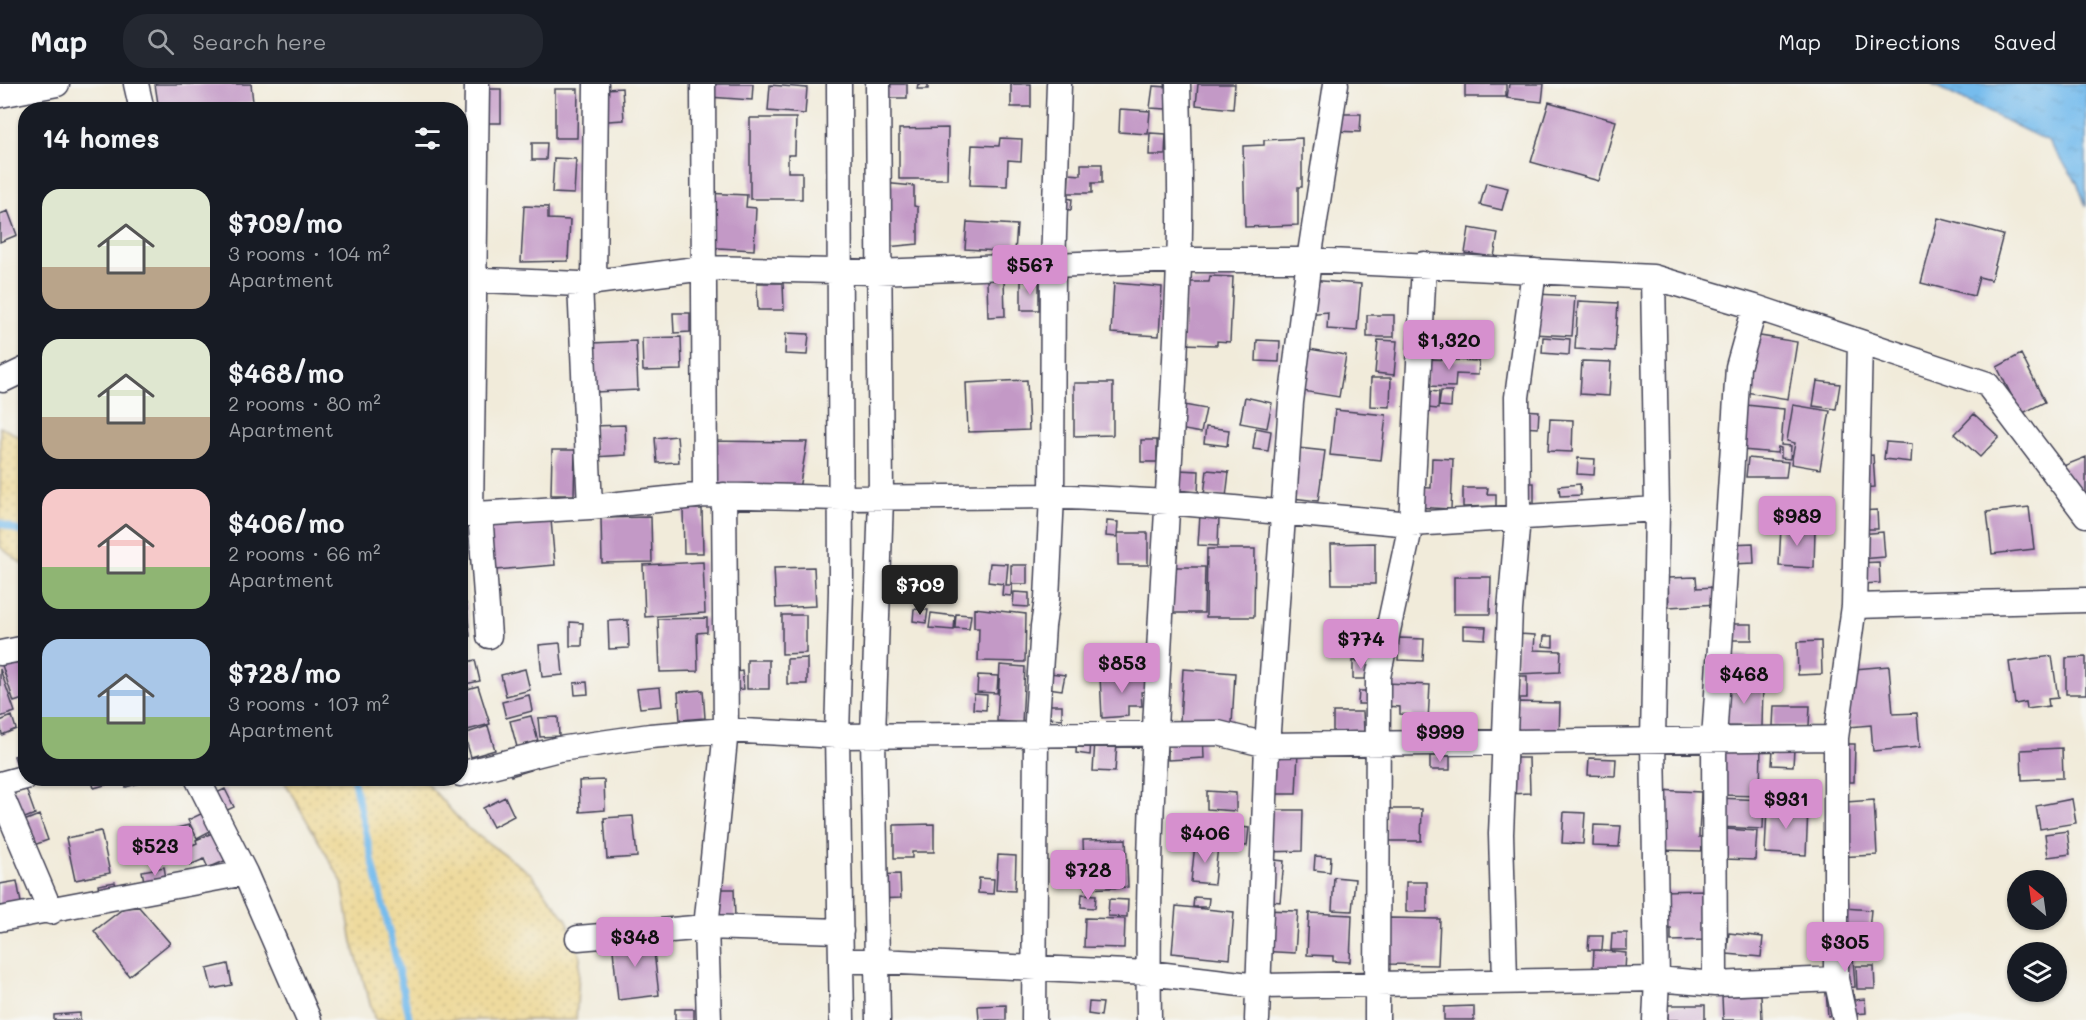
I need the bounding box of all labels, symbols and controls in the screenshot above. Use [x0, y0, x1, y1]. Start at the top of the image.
search box [123, 14, 543, 68]
text: Map [30, 23, 87, 59]
icon: search [144, 25, 177, 58]
text: Search here [192, 27, 326, 56]
text: Map [1778, 28, 1821, 55]
text: Directions [1854, 28, 1961, 55]
text: Saved [1994, 28, 2056, 55]
text: 14 homes [42, 121, 160, 155]
icon: filters [411, 122, 444, 155]
text: $709/mo [228, 206, 343, 240]
icon: home [90, 213, 162, 285]
text: 3 rooms · 104 m² [228, 240, 390, 266]
pin: $567 [994, 245, 1066, 296]
text: $567 [1006, 251, 1054, 277]
text: Apartment [228, 266, 334, 292]
pin: $1,320 [1400, 320, 1498, 371]
text: $1,320 [1417, 326, 1481, 352]
text: $468/mo [228, 356, 344, 390]
icon: home [90, 363, 162, 435]
text: 2 rooms · 80 m² [228, 390, 381, 416]
text: Apartment [228, 416, 334, 442]
pin: $989 [1761, 496, 1833, 547]
text: $989 [1773, 502, 1821, 528]
text: $406/mo [228, 506, 345, 540]
icon: home [90, 513, 162, 585]
text: 2 rooms · 66 m² [228, 540, 381, 566]
pin: $709 [884, 565, 956, 616]
text: Apartment [228, 566, 334, 592]
text: $709 [896, 571, 944, 597]
pin: $774 [1325, 619, 1397, 670]
text: $774 [1337, 625, 1385, 651]
pin: $853 [1086, 643, 1158, 694]
text: $853 [1098, 649, 1146, 675]
pin: $468 [1708, 654, 1780, 705]
text: $728/mo [228, 656, 341, 690]
text: $468 [1719, 660, 1769, 686]
icon: home [90, 663, 162, 735]
text: 3 rooms · 107 m² [228, 690, 389, 716]
pin: $999 [1404, 712, 1476, 763]
text: Apartment [228, 716, 334, 742]
text: $999 [1416, 718, 1464, 744]
pin: $931 [1750, 779, 1822, 830]
text: $931 [1763, 785, 1809, 811]
pin: $406 [1169, 813, 1241, 864]
text: $406 [1180, 819, 1230, 845]
pin: $523 [119, 826, 191, 877]
text: $523 [131, 832, 179, 858]
pin: $728 [1052, 850, 1124, 901]
text: $728 [1064, 856, 1112, 882]
north arrow [2007, 870, 2067, 930]
map controls [2007, 870, 2067, 1002]
pin: $348 [599, 917, 671, 968]
pin: $305 [1809, 922, 1881, 973]
text: $348 [610, 923, 660, 949]
text: $305 [1821, 928, 1869, 954]
button: layers [2007, 942, 2067, 1002]

